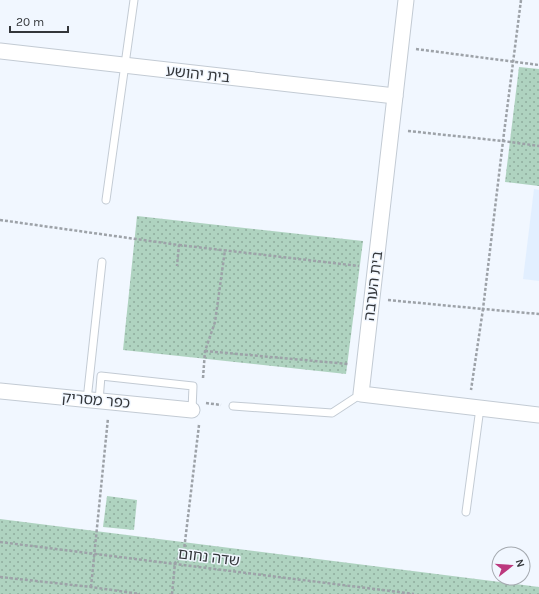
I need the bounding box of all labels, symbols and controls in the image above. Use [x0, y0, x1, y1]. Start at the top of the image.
scale bar [10, 8, 68, 34]
text: 20 m [16, 15, 44, 29]
street label: בית יהושע [165, 62, 231, 86]
street label: בית הערבה [360, 250, 386, 322]
street label: כפר מסריק [61, 388, 131, 412]
street label: שדה נחום [177, 544, 241, 570]
north arrow [491, 546, 531, 586]
text: N [513, 558, 527, 569]

